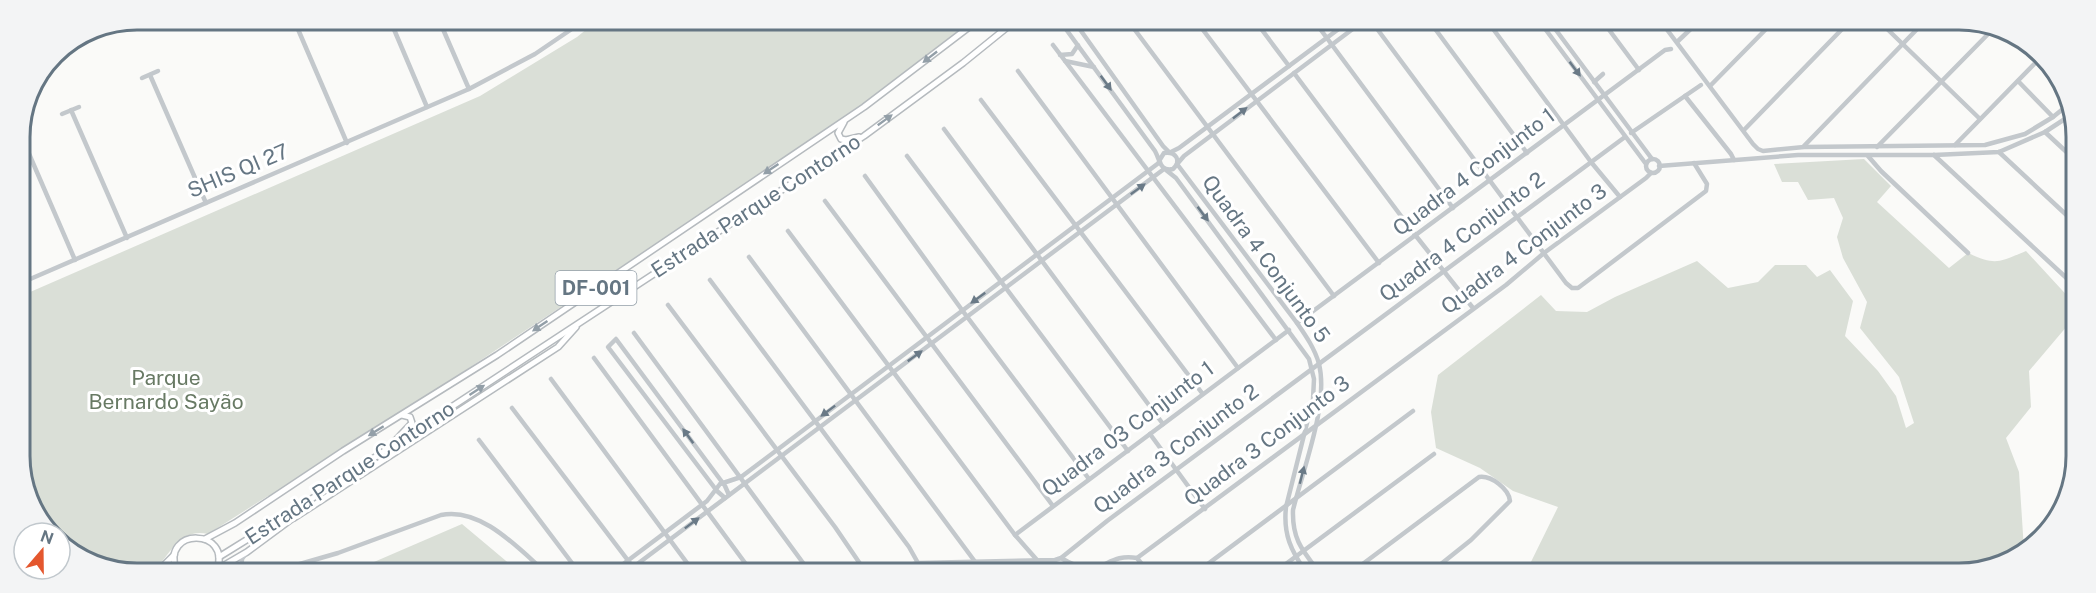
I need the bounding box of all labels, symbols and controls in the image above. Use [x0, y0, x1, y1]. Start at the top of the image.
one-way arrow [922, 50, 938, 63]
one-way arrow [1569, 61, 1581, 77]
one-way arrow [1100, 74, 1112, 90]
street label: Quadra 4 Conjunto 1 [1388, 103, 1560, 241]
one-way arrow [1232, 107, 1248, 120]
one-way arrow [877, 114, 893, 126]
street label: Estrada Parque Contorno [646, 129, 865, 283]
street label: SHIS QI 27 [184, 138, 292, 203]
one-way arrow [763, 163, 779, 174]
street label: Quadra 4 Conjunto 2 [1374, 166, 1549, 307]
street label: Quadra 4 Conjunto 5 [1197, 170, 1336, 347]
street label: Quadra 4 Conjunto 3 [1436, 178, 1611, 319]
one-way arrow [1130, 182, 1146, 195]
one-way arrow [1196, 207, 1208, 222]
road number: DF-001 [556, 271, 636, 305]
one-way arrow [971, 292, 987, 304]
one-way arrow [532, 320, 548, 331]
one-way arrow [907, 350, 923, 362]
street label: Quadra 03 Conjunto 1 [1037, 356, 1219, 501]
park label: Parque Bernardo Sayão [88, 365, 244, 414]
street label: Quadra 3 Conjunto 3 [1179, 370, 1354, 511]
street label: Quadra 3 Conjunto 2 [1088, 378, 1263, 519]
one-way arrow [469, 384, 486, 395]
street label: Estrada Parque Contorno [240, 396, 459, 550]
one-way arrow [821, 404, 836, 416]
one-way arrow [368, 425, 384, 436]
one-way arrow [682, 429, 694, 445]
one-way arrow [1298, 465, 1308, 484]
one-way arrow [684, 518, 699, 530]
north arrow [12, 521, 72, 581]
text: N [38, 526, 56, 548]

